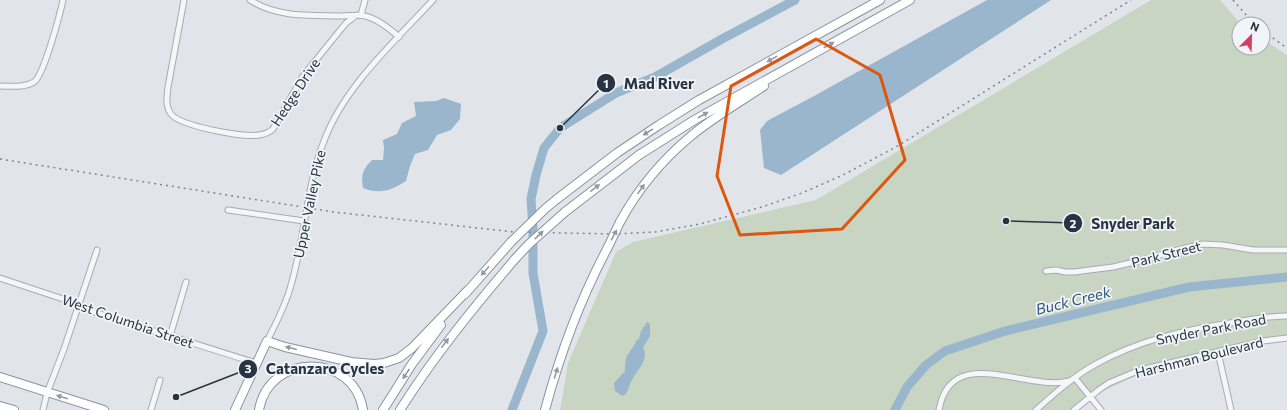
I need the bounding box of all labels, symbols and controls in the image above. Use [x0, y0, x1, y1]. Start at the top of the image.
north arrow [1231, 16, 1271, 56]
text: N [1249, 19, 1261, 34]
one-way arrow [823, 41, 835, 48]
street label: Hedge Drive [267, 55, 323, 129]
one-way arrow [767, 56, 778, 63]
callout: Mad River [596, 70, 702, 97]
text: Mad River [624, 74, 694, 92]
text: 1 [603, 76, 609, 90]
one-way arrow [697, 112, 709, 119]
one-way arrow [643, 128, 653, 136]
street label: Upper Valley Pike [289, 148, 329, 260]
one-way arrow [590, 184, 601, 192]
one-way arrow [637, 184, 645, 195]
callout: Snyder Park [1063, 210, 1183, 237]
text: Snyder Park [1091, 214, 1175, 232]
text: 2 [1070, 216, 1077, 230]
one-way arrow [534, 230, 544, 239]
one-way arrow [610, 230, 617, 241]
street label: Park Street [1129, 237, 1203, 271]
one-way arrow [480, 266, 490, 276]
water label: Buck Creek [1034, 282, 1113, 318]
street label: West Columbia Street [60, 290, 196, 352]
street label: Snyder Park Road [1155, 310, 1267, 348]
street label: Harshman Boulevard [1133, 333, 1265, 381]
one-way arrow [441, 338, 449, 349]
one-way arrow [285, 345, 297, 351]
callout: Catanzaro Cycles [238, 355, 392, 382]
text: Catanzaro Cycles [266, 359, 384, 377]
text: 3 [245, 361, 252, 375]
one-way arrow [553, 366, 559, 378]
one-way arrow [402, 368, 409, 380]
one-way arrow [56, 394, 68, 400]

